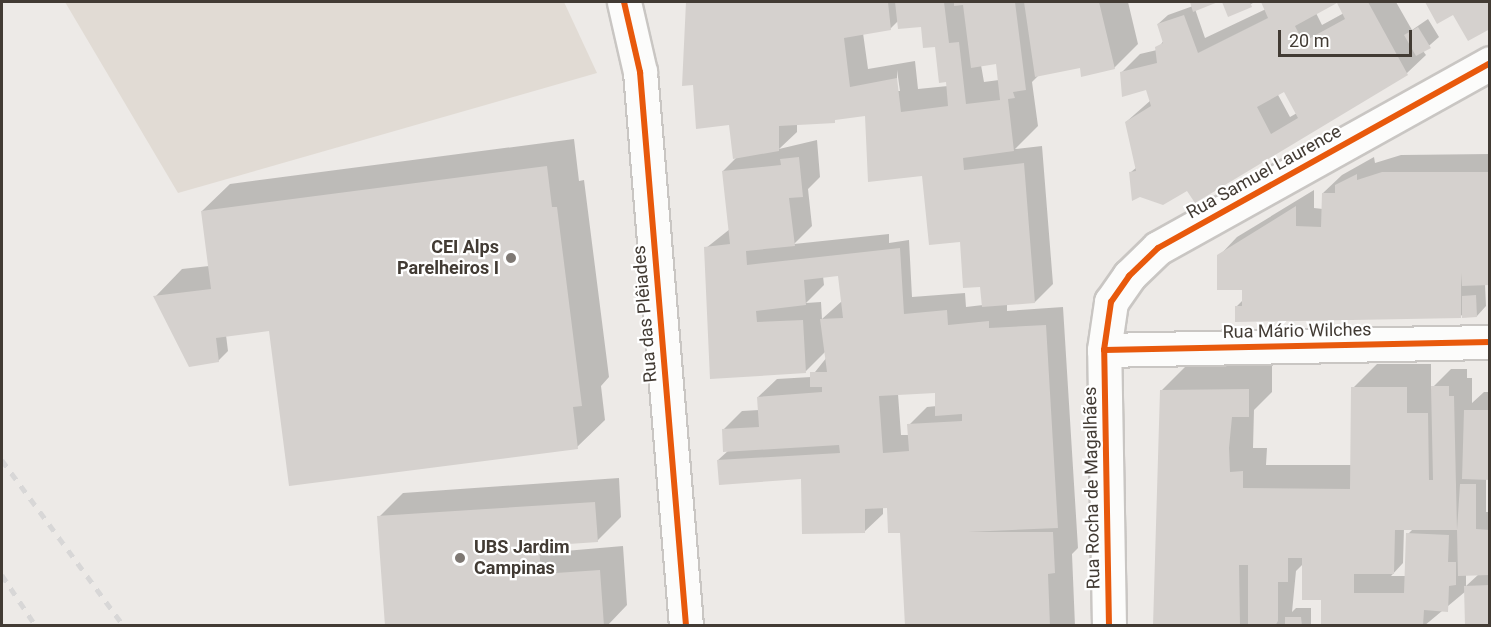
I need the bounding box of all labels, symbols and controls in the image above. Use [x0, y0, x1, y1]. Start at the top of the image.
scale bar [1281, 18, 1414, 56]
text: 20 m [1289, 30, 1329, 51]
street label: Rua Samuel Laurence [1183, 120, 1345, 224]
place label: CEI Alps Parelheiros I [397, 237, 499, 280]
street label: Rua das Plêiades [628, 245, 662, 383]
marker: CEI Alps Parelheiros I [504, 251, 518, 265]
street label: Rua Mário Wilches [1222, 319, 1372, 343]
street label: Rua Rocha de Magalhães [1079, 386, 1105, 590]
place label: UBS Jardim Campinas [474, 537, 570, 580]
marker: UBS Jardim Campinas [451, 549, 469, 567]

